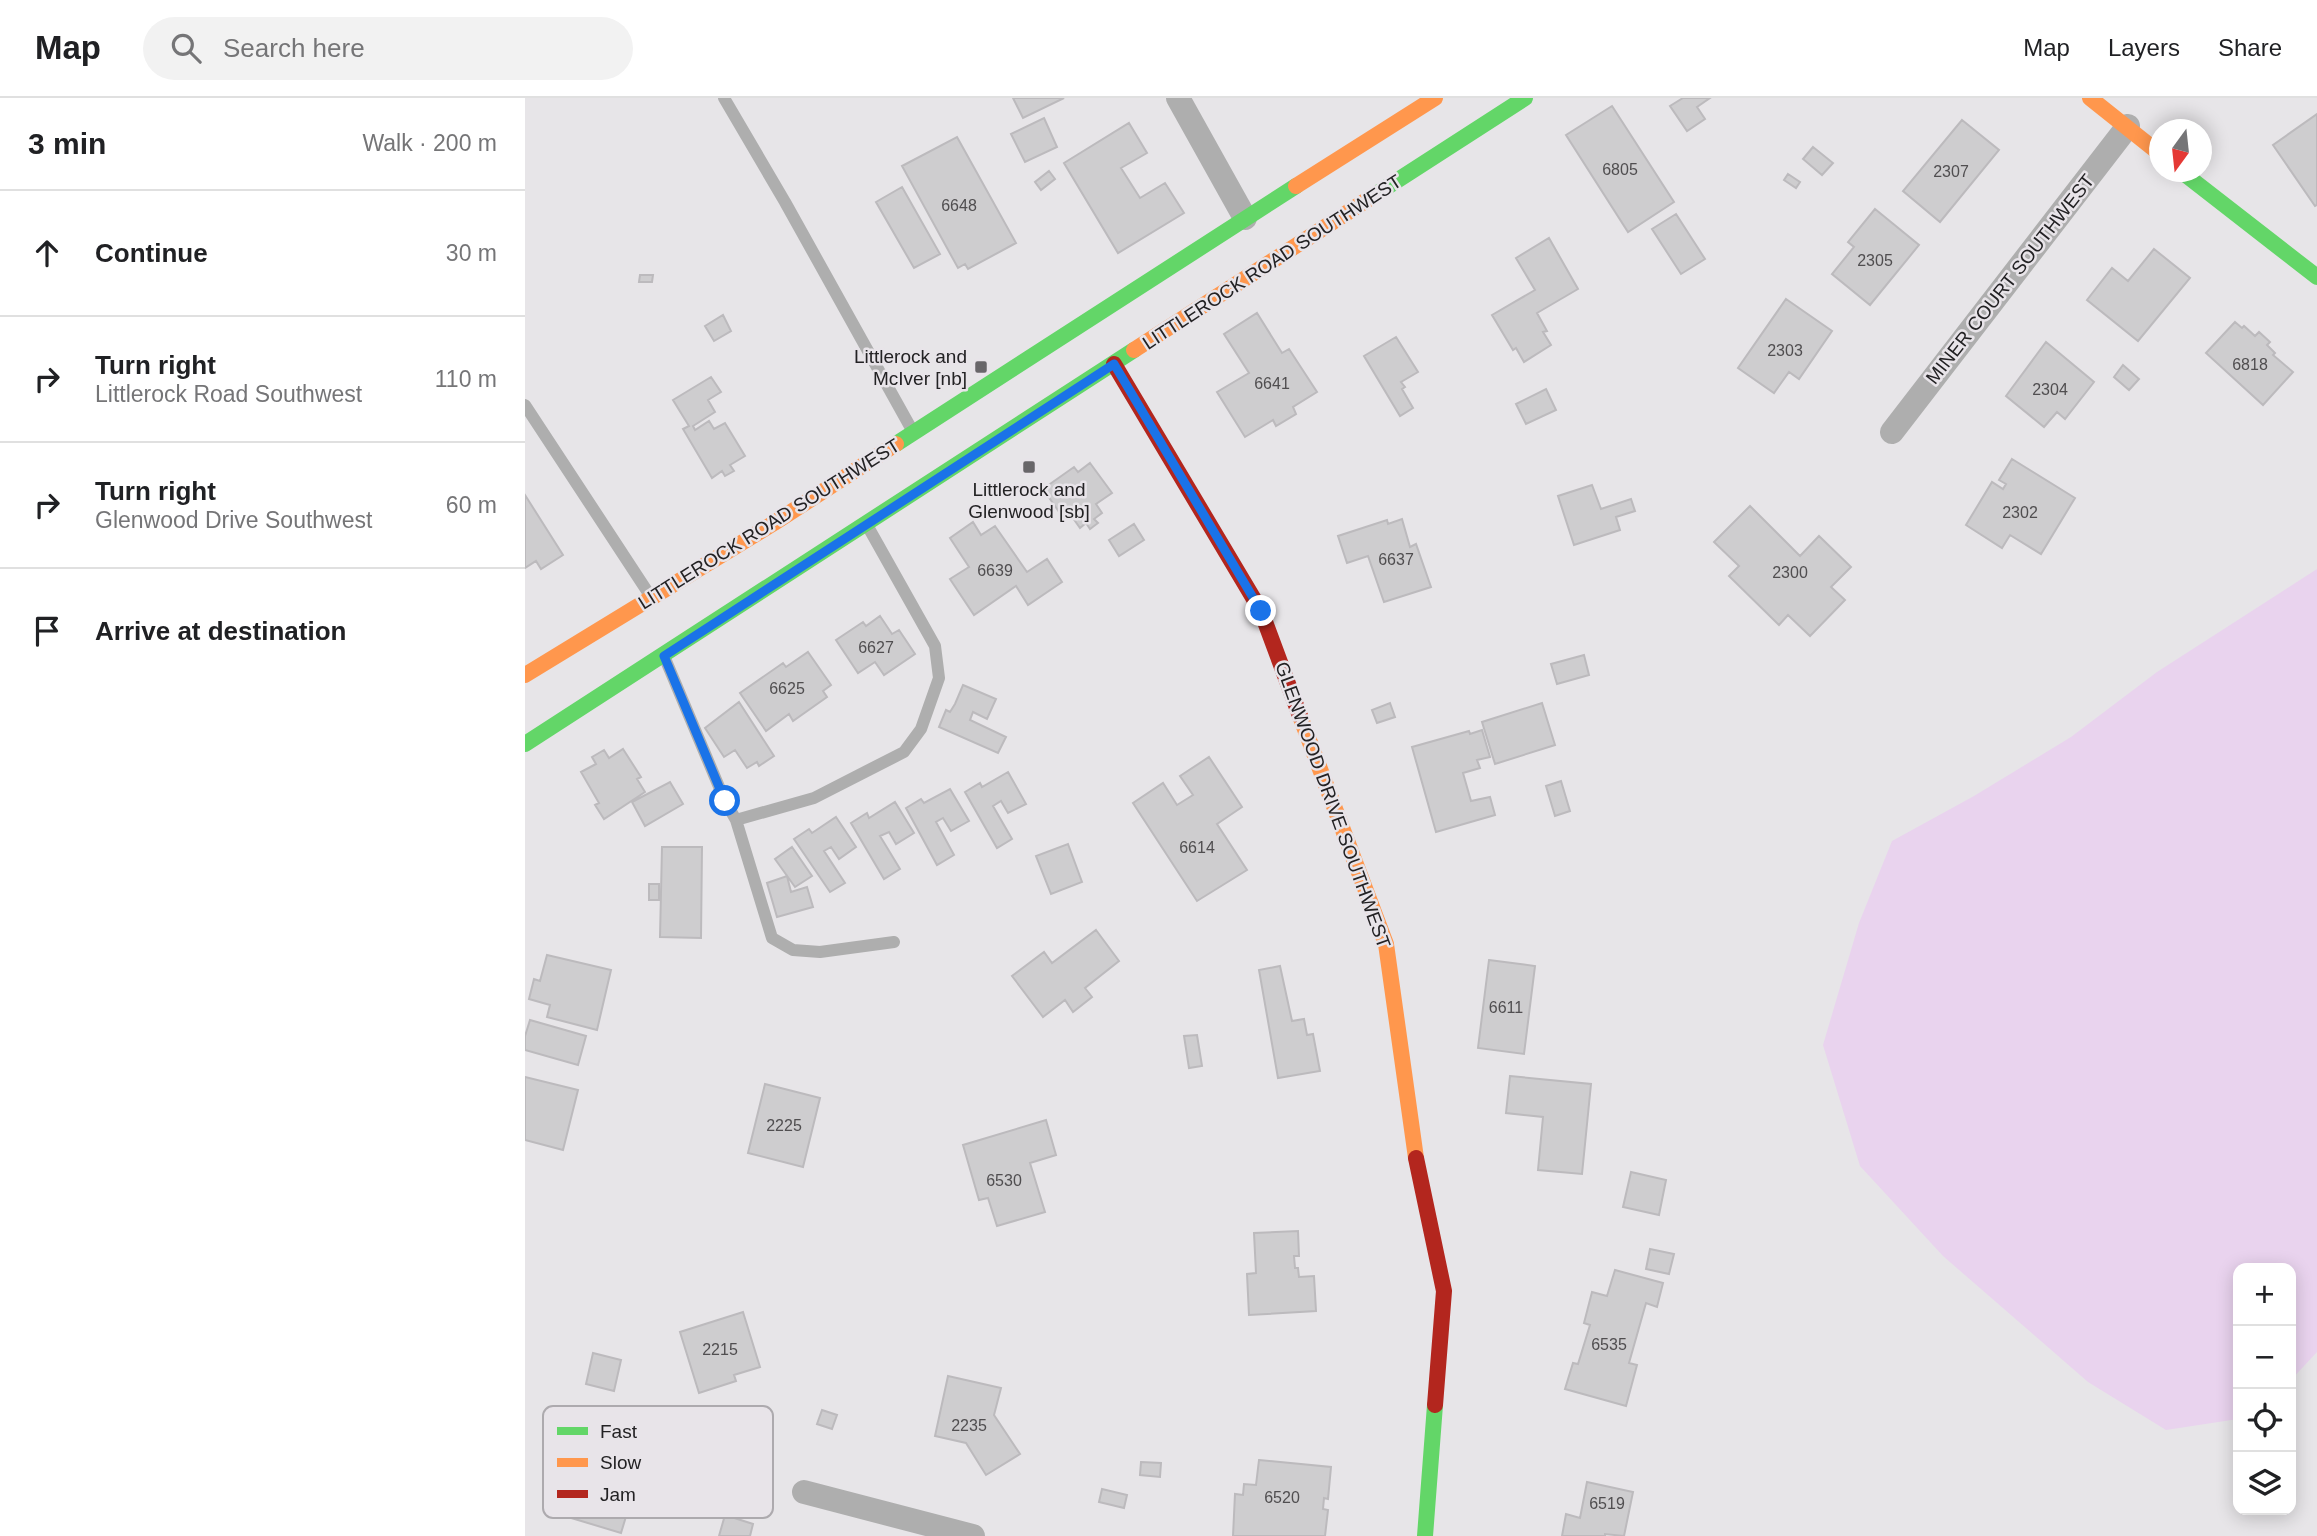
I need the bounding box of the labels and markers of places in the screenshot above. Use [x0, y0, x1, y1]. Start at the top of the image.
place label: Littlerock and McIver [nb] [854, 346, 967, 389]
marker: Littlerock and McIver [nb] [973, 359, 989, 375]
marker: Littlerock and Glenwood [sb] [1021, 459, 1037, 475]
place label: Littlerock and Glenwood [sb] [968, 479, 1090, 522]

